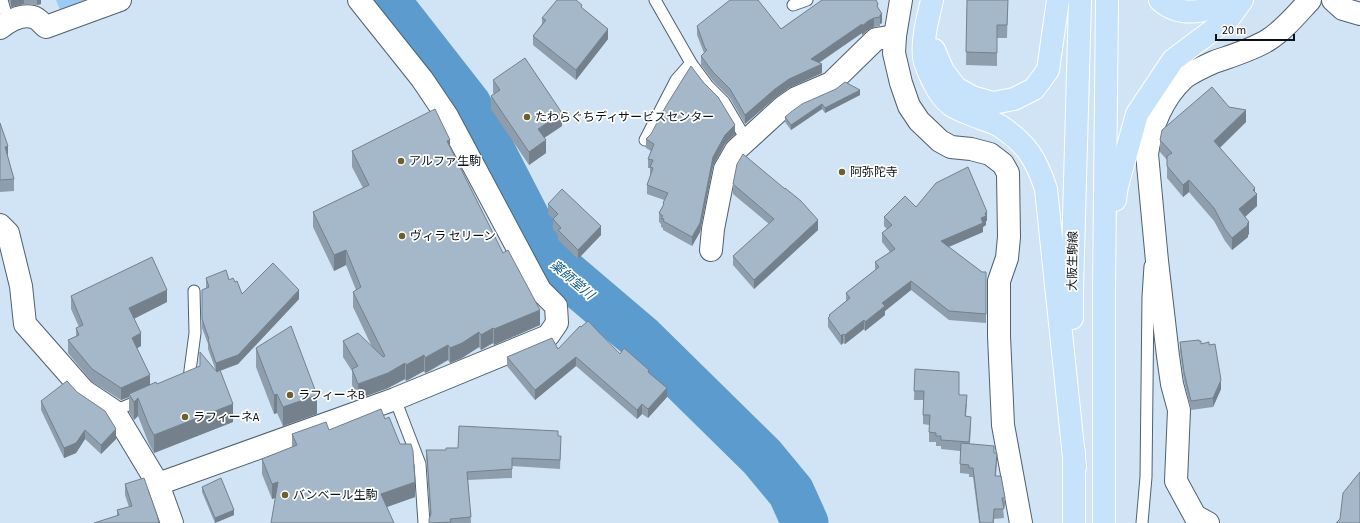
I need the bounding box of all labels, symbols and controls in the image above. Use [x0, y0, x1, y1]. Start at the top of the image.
scale bar [1216, 16, 1294, 42]
text: 20 m [1222, 22, 1246, 39]
place label: たわらぐちディサービスセンター [535, 109, 714, 126]
marker: たわらぐちディサービスセンター [522, 112, 532, 122]
place label: アルファ生駒 [409, 153, 481, 170]
marker: アルファ生駒 [396, 156, 406, 166]
place label: 阿弥陀寺 [850, 164, 898, 181]
marker: 阿弥陀寺 [837, 167, 847, 177]
place label: ヴィラ セリーン [410, 228, 496, 245]
marker: ヴィラ セリーン [397, 231, 407, 241]
street label: 大阪生駒線 [1064, 231, 1082, 291]
water label: 薬師堂川 [546, 256, 599, 305]
place label: ラフィーネB [298, 387, 365, 404]
marker: ラフィーネB [285, 390, 295, 400]
place label: ラフィーネA [193, 409, 260, 426]
marker: ラフィーネA [180, 412, 190, 422]
place label: バンベール生駒 [293, 487, 378, 504]
marker: バンベール生駒 [280, 490, 290, 500]

